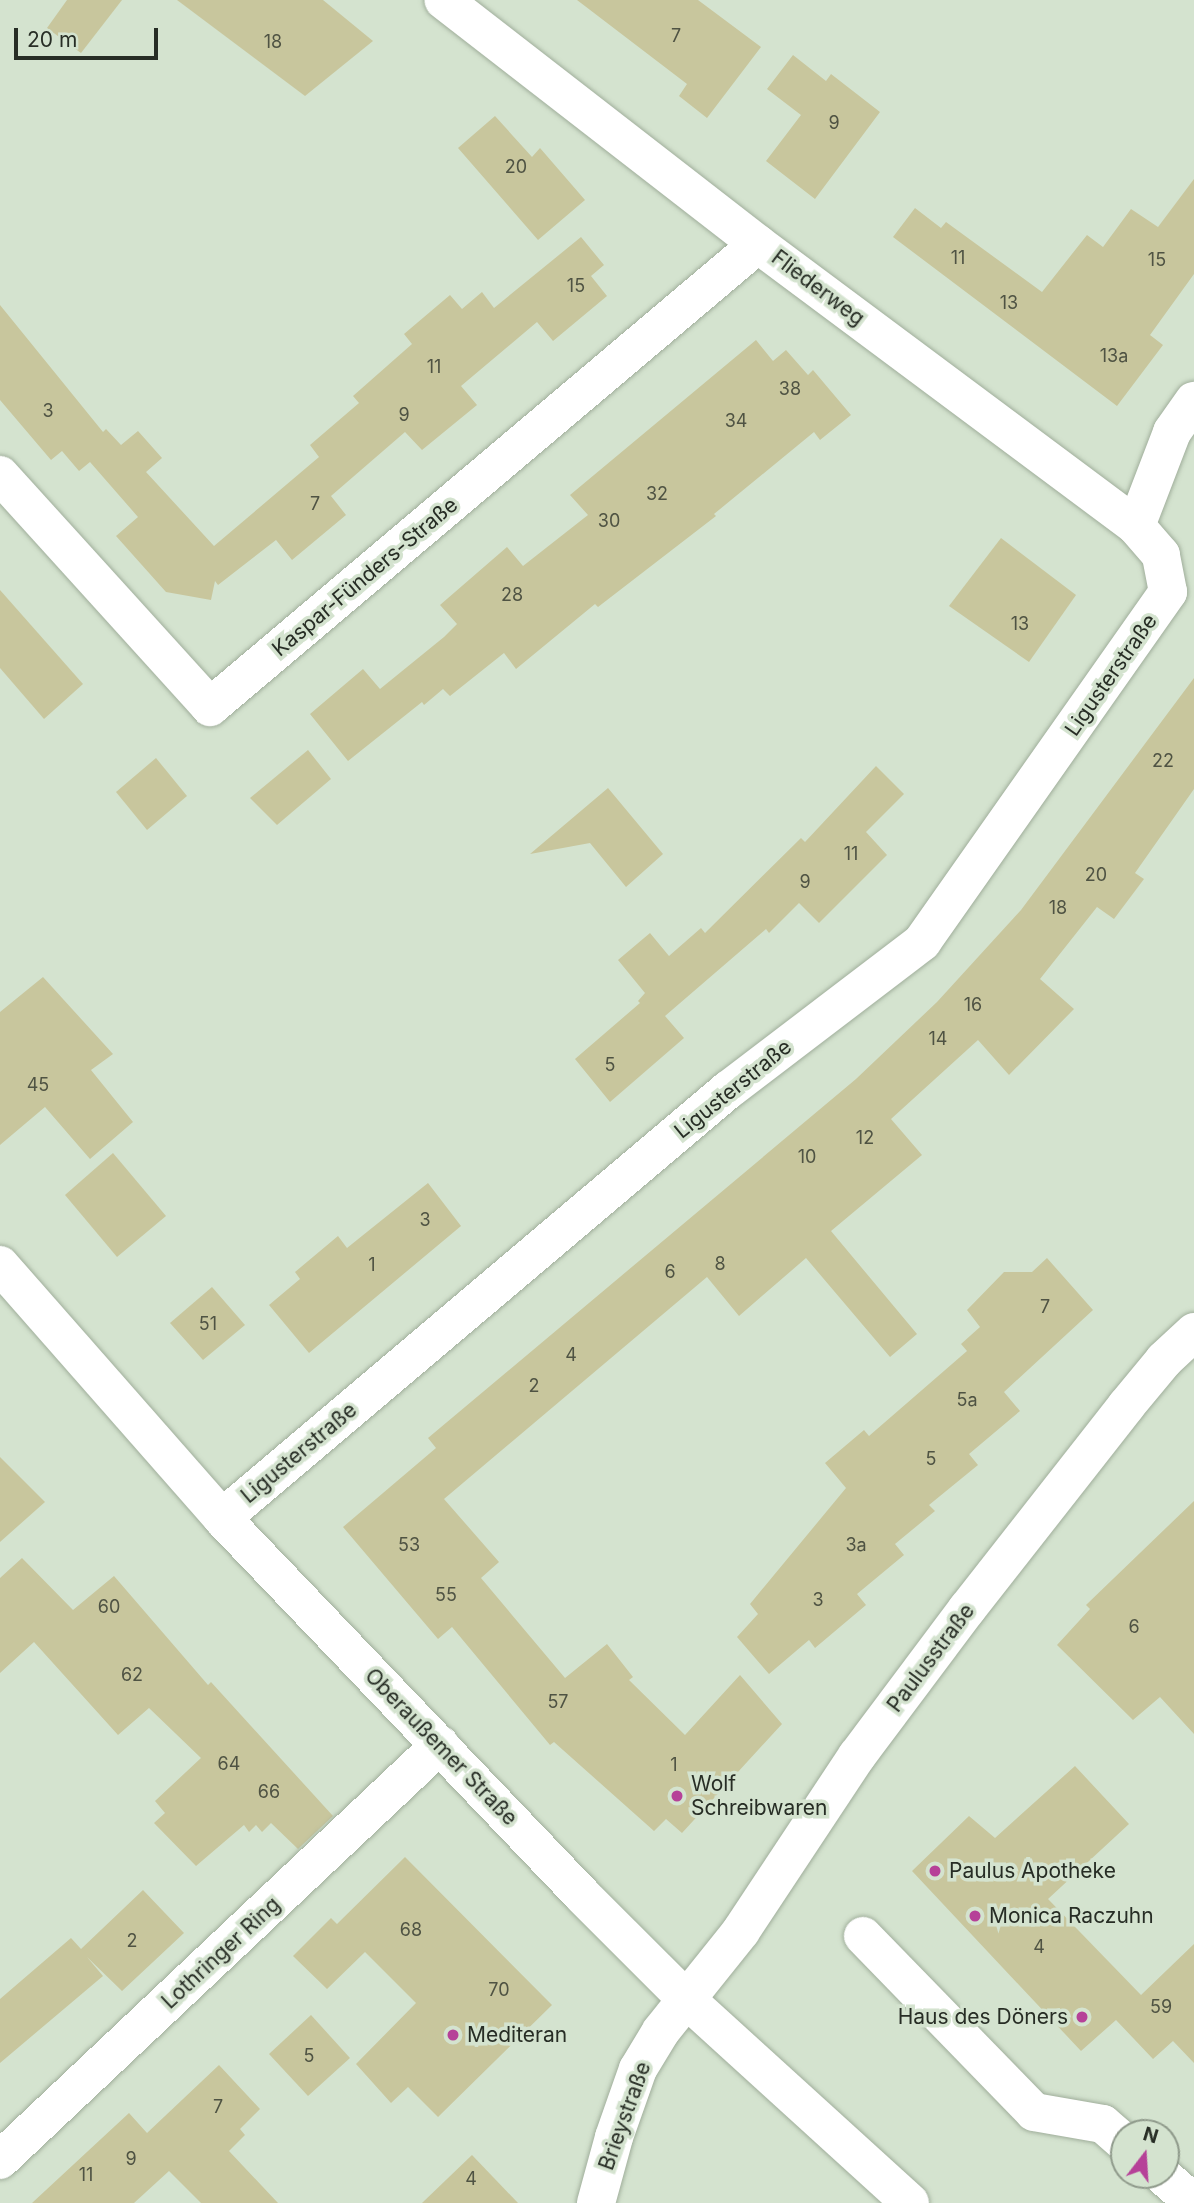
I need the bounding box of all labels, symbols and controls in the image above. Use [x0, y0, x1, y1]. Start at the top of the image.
scale bar [18, 14, 161, 58]
house number: 7 [671, 25, 681, 47]
text: 20 m [27, 27, 77, 52]
house number: 18 [264, 31, 282, 53]
house number: 9 [828, 112, 840, 134]
house number: 20 [505, 156, 527, 178]
street label: Fliederweg [767, 245, 869, 331]
house number: 11 [951, 247, 965, 269]
house number: 15 [1148, 249, 1166, 271]
house number: 15 [567, 275, 585, 297]
house number: 13 [1000, 292, 1018, 314]
house number: 13a [1100, 345, 1128, 367]
house number: 11 [427, 356, 441, 378]
house number: 38 [779, 378, 801, 400]
house number: 3 [42, 400, 54, 422]
house number: 9 [398, 404, 410, 426]
house number: 34 [725, 410, 747, 432]
house number: 32 [646, 483, 668, 505]
street label: Kaspar-Fünders-Straße [267, 492, 463, 662]
house number: 7 [310, 493, 320, 515]
house number: 30 [598, 510, 620, 532]
house number: 28 [501, 584, 523, 606]
street label: Ligusterstraße [1060, 609, 1162, 741]
house number: 13 [1011, 613, 1029, 635]
house number: 22 [1152, 750, 1174, 772]
house number: 11 [844, 843, 858, 865]
house number: 20 [1085, 864, 1107, 886]
house number: 9 [799, 871, 811, 893]
house number: 18 [1049, 897, 1067, 919]
house number: 16 [964, 994, 982, 1016]
house number: 14 [929, 1028, 947, 1050]
street label: Ligusterstraße [670, 1034, 796, 1144]
house number: 5 [605, 1054, 615, 1076]
house number: 45 [27, 1074, 49, 1096]
house number: 12 [856, 1127, 874, 1149]
house number: 10 [798, 1146, 816, 1168]
house number: 3 [419, 1209, 431, 1231]
house number: 8 [714, 1253, 726, 1275]
house number: 1 [368, 1254, 376, 1276]
house number: 6 [664, 1261, 676, 1283]
house number: 7 [1040, 1296, 1050, 1318]
house number: 51 [199, 1313, 217, 1335]
house number: 4 [565, 1344, 577, 1366]
house number: 2 [529, 1375, 539, 1397]
house number: 5a [956, 1389, 978, 1411]
street label: Ligusterstraße [236, 1397, 362, 1509]
house number: 5 [926, 1448, 936, 1470]
house number: 53 [398, 1534, 420, 1556]
house number: 3a [845, 1534, 867, 1556]
house number: 55 [435, 1584, 457, 1606]
house number: 3 [812, 1589, 824, 1611]
house number: 60 [98, 1596, 120, 1618]
street label: Paulusstraße [882, 1599, 980, 1717]
house number: 6 [1128, 1616, 1140, 1638]
street label: Oberaußemer Straße [360, 1663, 522, 1831]
house number: 62 [121, 1664, 143, 1686]
house number: 57 [547, 1691, 569, 1713]
house number: 64 [218, 1753, 240, 1775]
house number: 1 [670, 1754, 678, 1776]
place label: Wolf Schreibwaren [691, 1771, 827, 1821]
house number: 66 [258, 1781, 280, 1803]
marker: Wolf Schreibwaren [669, 1788, 685, 1804]
place label: Paulus Apotheke [949, 1858, 1116, 1884]
marker: Paulus Apotheke [927, 1863, 943, 1879]
street label: Lothringer Ring [157, 1892, 285, 2014]
place label: Monica Raczuhn [989, 1903, 1154, 1929]
marker: Monica Raczuhn [967, 1908, 983, 1924]
house number: 68 [400, 1919, 422, 1941]
house number: 2 [127, 1930, 137, 1952]
house number: 4 [1033, 1936, 1045, 1958]
house number: 70 [488, 1979, 510, 2001]
house number: 59 [1150, 1996, 1172, 2018]
place label: Haus des Döners [898, 2004, 1068, 2030]
marker: Haus des Döners [1074, 2009, 1090, 2025]
place label: Mediteran [467, 2022, 567, 2048]
marker: Mediteran [445, 2027, 461, 2043]
house number: 5 [304, 2045, 314, 2067]
street label: Brieystraße [594, 2058, 656, 2174]
house number: 7 [213, 2096, 223, 2118]
north arrow [1110, 2119, 1180, 2189]
text: N [1140, 2122, 1161, 2148]
house number: 9 [125, 2148, 137, 2170]
house number: 11 [79, 2164, 93, 2186]
house number: 4 [465, 2168, 477, 2190]

